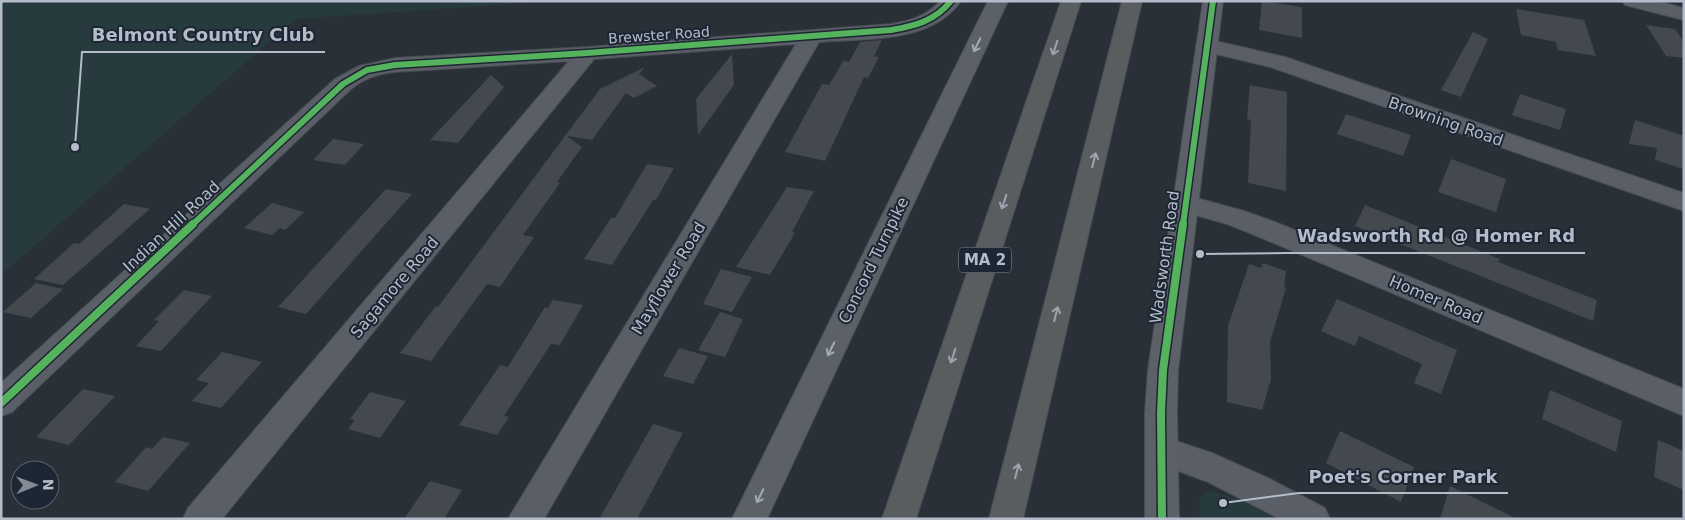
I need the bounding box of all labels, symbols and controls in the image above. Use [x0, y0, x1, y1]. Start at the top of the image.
callout: Belmont Country Club [82, 19, 325, 52]
street label: Brewster Road [608, 23, 710, 47]
text: Belmont Country Club [92, 24, 314, 45]
one-way arrow [971, 37, 981, 52]
one-way arrow [1050, 39, 1060, 55]
street label: Browning Road [1386, 93, 1506, 150]
one-way arrow [1090, 153, 1099, 169]
street label: Indian Hill Road [119, 177, 224, 276]
street label: Wadsworth Road [1146, 189, 1183, 325]
one-way arrow [999, 193, 1009, 209]
street label: Concord Turnpike [835, 194, 912, 327]
street label: Mayflower Road [627, 219, 709, 338]
callout: Wadsworth Rd @ Homer Rd [1287, 220, 1585, 253]
text: Wadsworth Rd @ Homer Rd [1297, 225, 1575, 246]
street label: Sagamore Road [346, 233, 442, 342]
road number: MA 2 [959, 248, 1011, 272]
street label: Homer Road [1386, 271, 1485, 328]
one-way arrow [1052, 306, 1061, 322]
one-way arrow [825, 342, 835, 357]
one-way arrow [948, 348, 957, 363]
north arrow [10, 460, 60, 510]
callout: Poet's Corner Park [1299, 460, 1508, 493]
one-way arrow [1013, 464, 1022, 480]
text: Poet's Corner Park [1308, 466, 1499, 487]
text: N [40, 479, 56, 491]
one-way arrow [755, 488, 764, 503]

